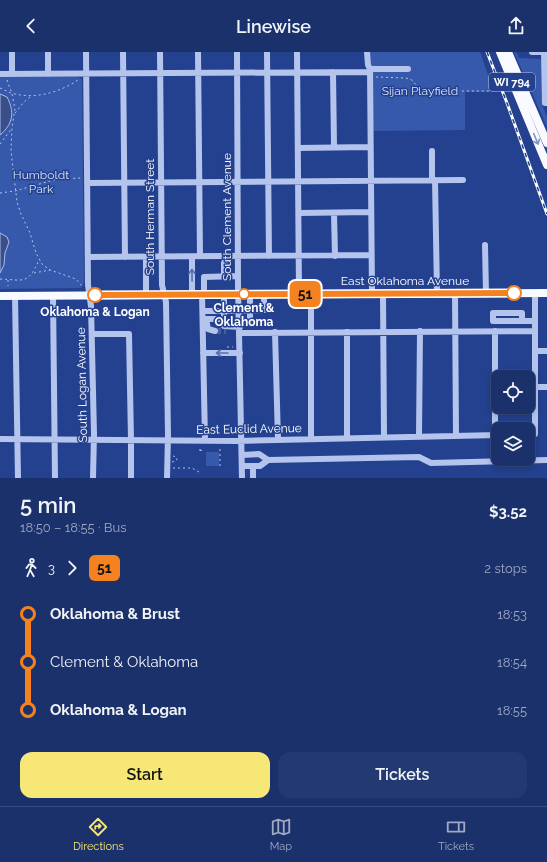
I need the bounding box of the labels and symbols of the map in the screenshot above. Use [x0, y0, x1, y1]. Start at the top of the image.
road number: WI 794 [489, 73, 535, 91]
park label: Sijan Playfield [382, 84, 458, 98]
one-way arrow [533, 132, 540, 144]
street label: South Clement Avenue [220, 153, 234, 281]
street label: South Herman Street [143, 159, 157, 275]
park label: Humboldt Park [13, 168, 69, 196]
one-way arrow [188, 269, 196, 282]
street label: East Oklahoma Avenue [341, 274, 469, 288]
line badge: 51 [287, 281, 323, 307]
unlabelled marker [506, 285, 522, 301]
marker: Oklahoma & Logan [87, 287, 103, 303]
marker: Clement & Oklahoma [238, 288, 250, 300]
place label: Clement & Oklahoma [214, 301, 275, 329]
place label: Oklahoma & Logan [40, 305, 150, 319]
street label: South Logan Avenue [74, 327, 90, 443]
one-way arrow [216, 349, 229, 357]
street label: East Euclid Avenue [196, 421, 302, 437]

